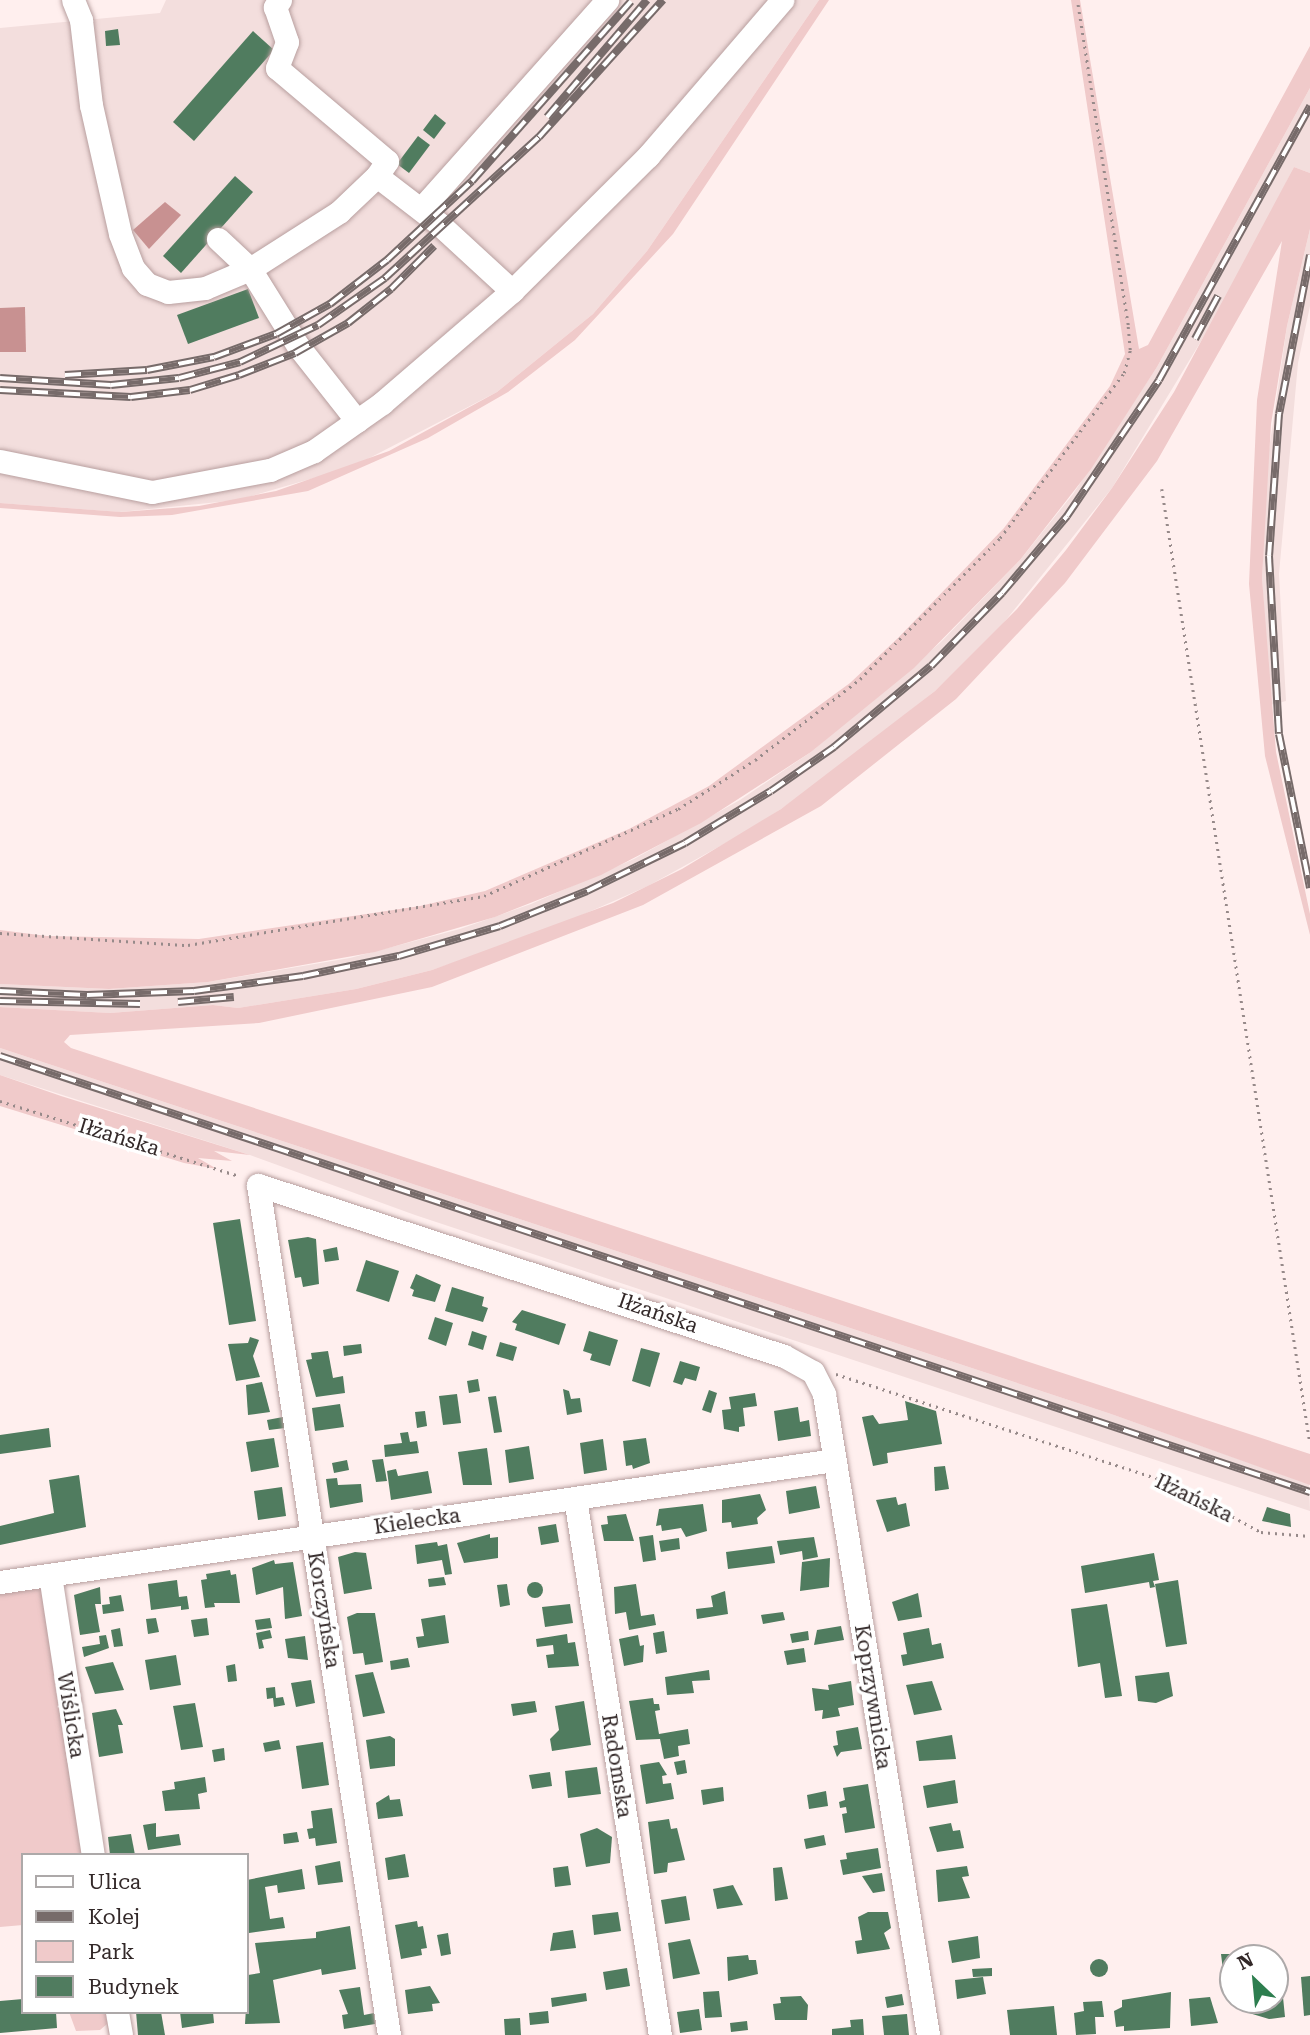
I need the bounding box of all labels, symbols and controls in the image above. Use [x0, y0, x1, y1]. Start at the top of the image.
street label: Iłżańska [76, 1113, 162, 1161]
street label: Iłżańska [615, 1288, 701, 1338]
street label: Iłżańska [1151, 1468, 1237, 1528]
street label: Kielecka [372, 1502, 462, 1540]
street label: Korczyńska [302, 1550, 346, 1670]
street label: Koprzywnicka [849, 1623, 897, 1771]
street label: Wiślicka [52, 1670, 90, 1760]
street label: Radomska [596, 1712, 638, 1820]
legend [21, 1853, 248, 2014]
text: Ulica [88, 1870, 141, 1894]
text: Kolej [88, 1905, 140, 1929]
text: Park [88, 1940, 134, 1964]
north arrow [1219, 1944, 1289, 2014]
text: N [1234, 1948, 1257, 1975]
text: Budynek [88, 1975, 179, 1999]

